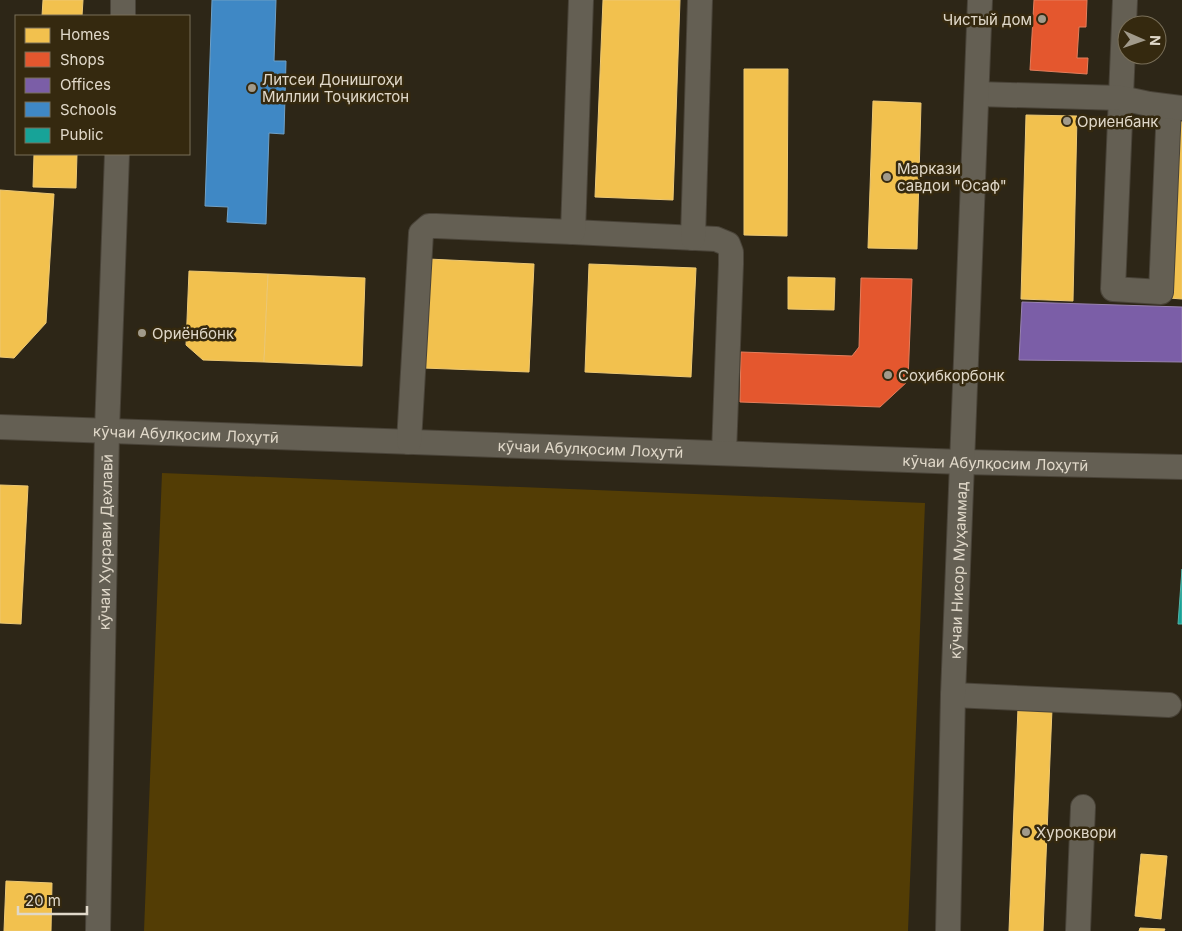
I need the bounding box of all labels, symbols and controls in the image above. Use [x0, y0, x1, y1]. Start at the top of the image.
place label: Чистый дом [943, 10, 1032, 29]
marker: Чистый дом [1036, 13, 1048, 25]
legend [15, 15, 190, 155]
north arrow [1117, 15, 1167, 65]
text: Homes [60, 25, 110, 44]
text: N [1147, 35, 1164, 46]
text: Shops [60, 50, 105, 69]
place label: Литсеи Донишгоҳи Миллии Тоҷикистон [262, 70, 409, 106]
text: Offices [60, 75, 111, 94]
marker: Литсеи Донишгоҳи Миллии Тоҷикистон [246, 82, 258, 94]
text: Schools [60, 100, 117, 119]
place label: Ориенбанк [1077, 112, 1158, 131]
marker: Ориенбанк [1061, 115, 1073, 127]
text: Public [60, 125, 103, 144]
place label: Маркази савдои "Осаф" [897, 159, 1007, 195]
marker: Маркази савдои "Осаф" [881, 171, 893, 183]
place label: Ориёнбонк [152, 324, 234, 343]
marker: Ориёнбонк [136, 327, 148, 339]
place label: Соҳибкорбонк [898, 366, 1005, 385]
marker: Соҳибкорбонк [882, 369, 894, 381]
street label: кӯчаи Абулқосим Лоҳутӣ [93, 421, 279, 447]
street label: кӯчаи Абулқосим Лоҳутӣ [497, 436, 684, 461]
street label: кӯчаи Абулқосим Лоҳутӣ [902, 450, 1088, 474]
street label: кӯчаи Хусрави Дехлавӣ [94, 454, 116, 630]
street label: кӯчаи Нисор Муҳаммад [945, 481, 971, 659]
place label: Хуроквори [1036, 823, 1117, 842]
marker: Хуроквори [1020, 826, 1032, 838]
scale bar [18, 884, 86, 916]
text: 20 m [25, 891, 61, 910]

